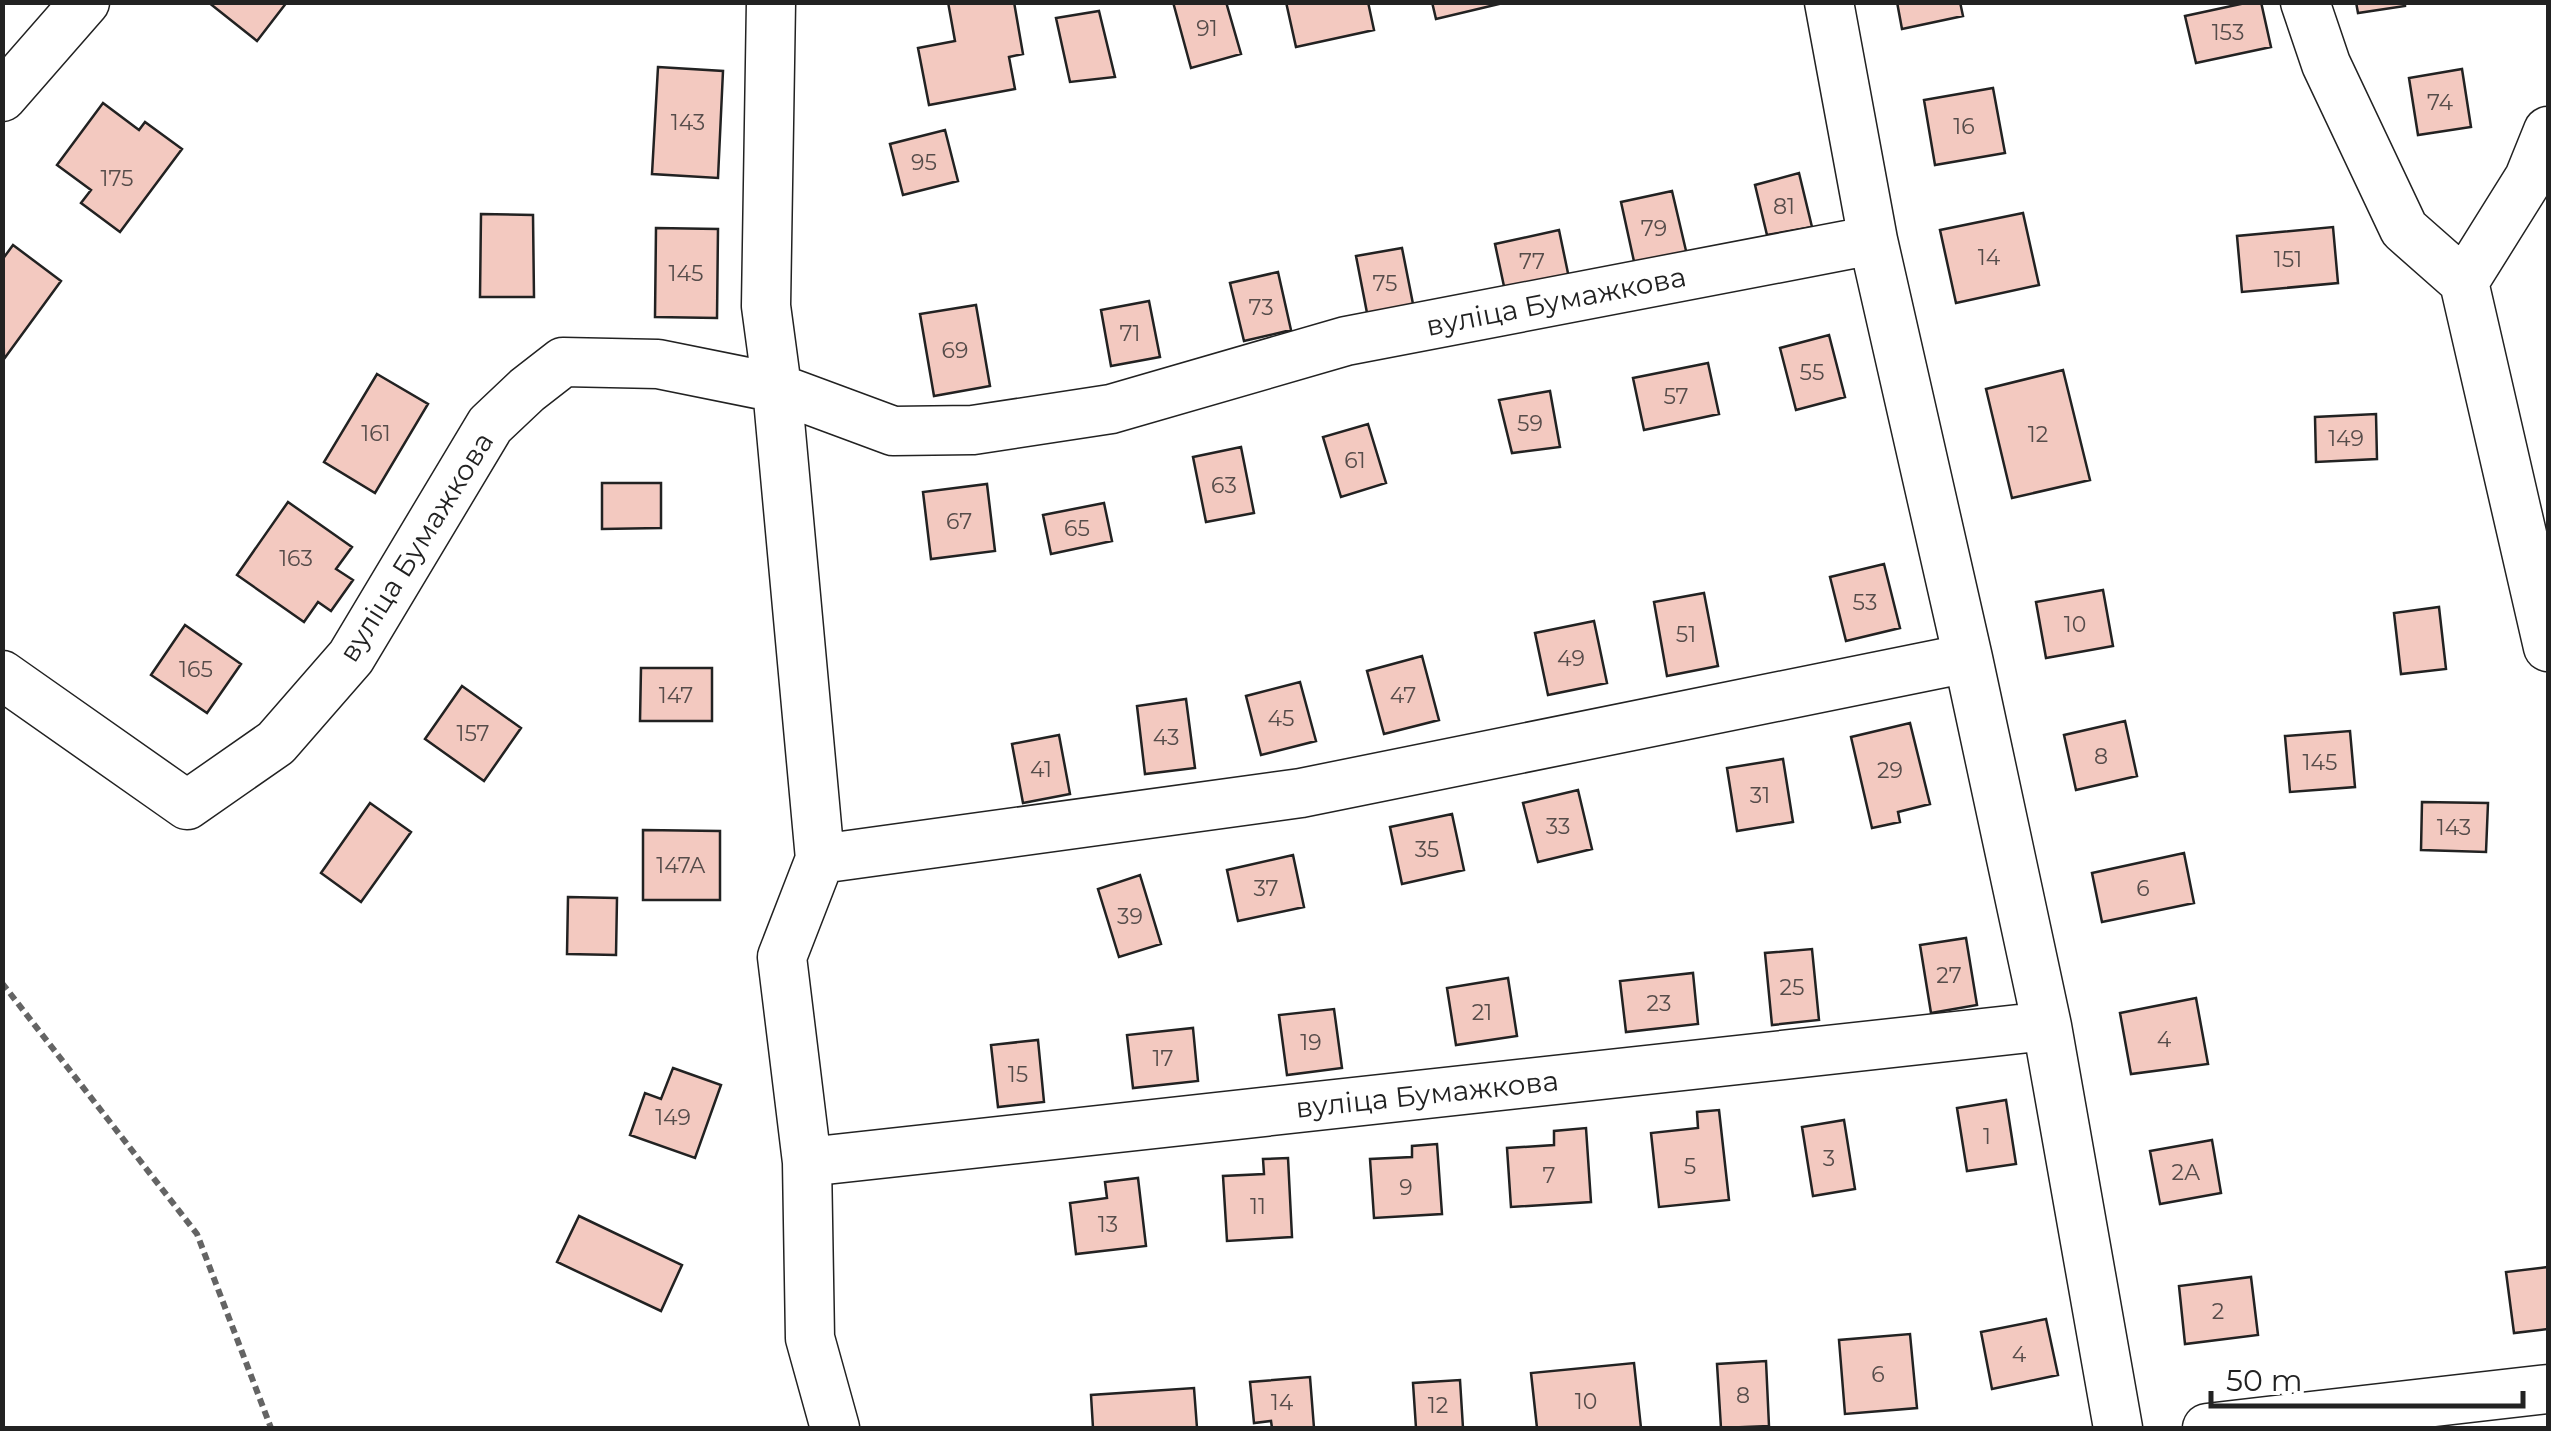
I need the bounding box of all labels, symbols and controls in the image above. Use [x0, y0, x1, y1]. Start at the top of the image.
house number: 91 [1196, 15, 1218, 42]
house number: 153 [2212, 19, 2244, 46]
house number: 74 [2427, 89, 2453, 116]
house number: 143 [671, 109, 705, 136]
house number: 16 [1953, 113, 1975, 140]
house number: 95 [911, 149, 937, 176]
house number: 175 [101, 165, 133, 192]
house number: 81 [1773, 193, 1795, 220]
house number: 79 [1641, 215, 1667, 242]
house number: 14 [1978, 244, 2001, 271]
house number: 151 [2274, 246, 2302, 273]
house number: 77 [1519, 248, 1545, 275]
street label: вуліца Бумажкова [1423, 259, 1689, 343]
house number: 145 [669, 260, 703, 287]
house number: 75 [1373, 270, 1398, 297]
house number: 73 [1248, 294, 1274, 321]
house number: 71 [1119, 320, 1141, 347]
house number: 69 [942, 337, 968, 364]
house number: 55 [1800, 359, 1824, 386]
house number: 57 [1663, 383, 1689, 410]
house number: 59 [1517, 410, 1543, 437]
house number: 161 [361, 420, 391, 447]
house number: 12 [2028, 421, 2048, 448]
house number: 149 [2328, 425, 2364, 452]
street label: вуліца Бумажкова [332, 426, 500, 668]
house number: 61 [1344, 447, 1366, 474]
house number: 63 [1211, 472, 1237, 499]
house number: 67 [946, 508, 972, 535]
house number: 65 [1064, 515, 1090, 542]
house number: 163 [279, 545, 313, 572]
house number: 53 [1853, 589, 1877, 616]
house number: 10 [2064, 611, 2086, 638]
house number: 51 [1676, 621, 1696, 648]
house number: 49 [1557, 645, 1585, 672]
house number: 165 [179, 656, 213, 683]
house number: 147 [659, 682, 693, 709]
house number: 47 [1390, 682, 1416, 709]
house number: 45 [1268, 705, 1294, 732]
house number: 157 [456, 720, 490, 747]
house number: 43 [1153, 724, 1179, 751]
house number: 8 [2094, 743, 2108, 770]
house number: 145 [2303, 749, 2337, 776]
house number: 41 [1030, 756, 1052, 783]
house number: 29 [1877, 757, 1903, 784]
house number: 31 [1750, 782, 1770, 809]
house number: 33 [1546, 813, 1570, 840]
house number: 143 [2437, 814, 2471, 841]
house number: 35 [1415, 836, 1439, 863]
house number: 147А [656, 852, 706, 879]
house number: 37 [1253, 875, 1279, 902]
house number: 6 [2136, 875, 2150, 902]
house number: 39 [1117, 903, 1143, 930]
house number: 27 [1936, 962, 1962, 989]
house number: 25 [1780, 974, 1804, 1001]
house number: 23 [1647, 990, 1671, 1017]
house number: 21 [1472, 999, 1492, 1026]
house number: 4 [2157, 1026, 2172, 1053]
house number: 19 [1300, 1029, 1322, 1056]
house number: 17 [1153, 1045, 1173, 1072]
house number: 15 [1008, 1061, 1028, 1088]
street label: вуліца Бумажкова [1294, 1063, 1560, 1125]
house number: 149 [655, 1104, 691, 1131]
house number: 1 [1983, 1123, 1991, 1150]
house number: 3 [1823, 1145, 1835, 1172]
house number: 5 [1684, 1153, 1696, 1180]
house number: 2А [2172, 1159, 2201, 1186]
house number: 7 [1543, 1162, 1556, 1189]
house number: 9 [1399, 1174, 1413, 1201]
house number: 11 [1250, 1193, 1266, 1220]
house number: 13 [1098, 1211, 1118, 1238]
house number: 2 [2212, 1298, 2224, 1325]
house number: 4 [2012, 1341, 2027, 1368]
scale bar [2211, 1346, 2524, 1408]
house number: 6 [1871, 1361, 1885, 1388]
text: 50 m [2226, 1362, 2303, 1399]
house number: 8 [1736, 1382, 1750, 1409]
house number: 10 [1575, 1388, 1597, 1415]
house number: 14 [1271, 1389, 1294, 1416]
house number: 12 [1428, 1392, 1448, 1419]

